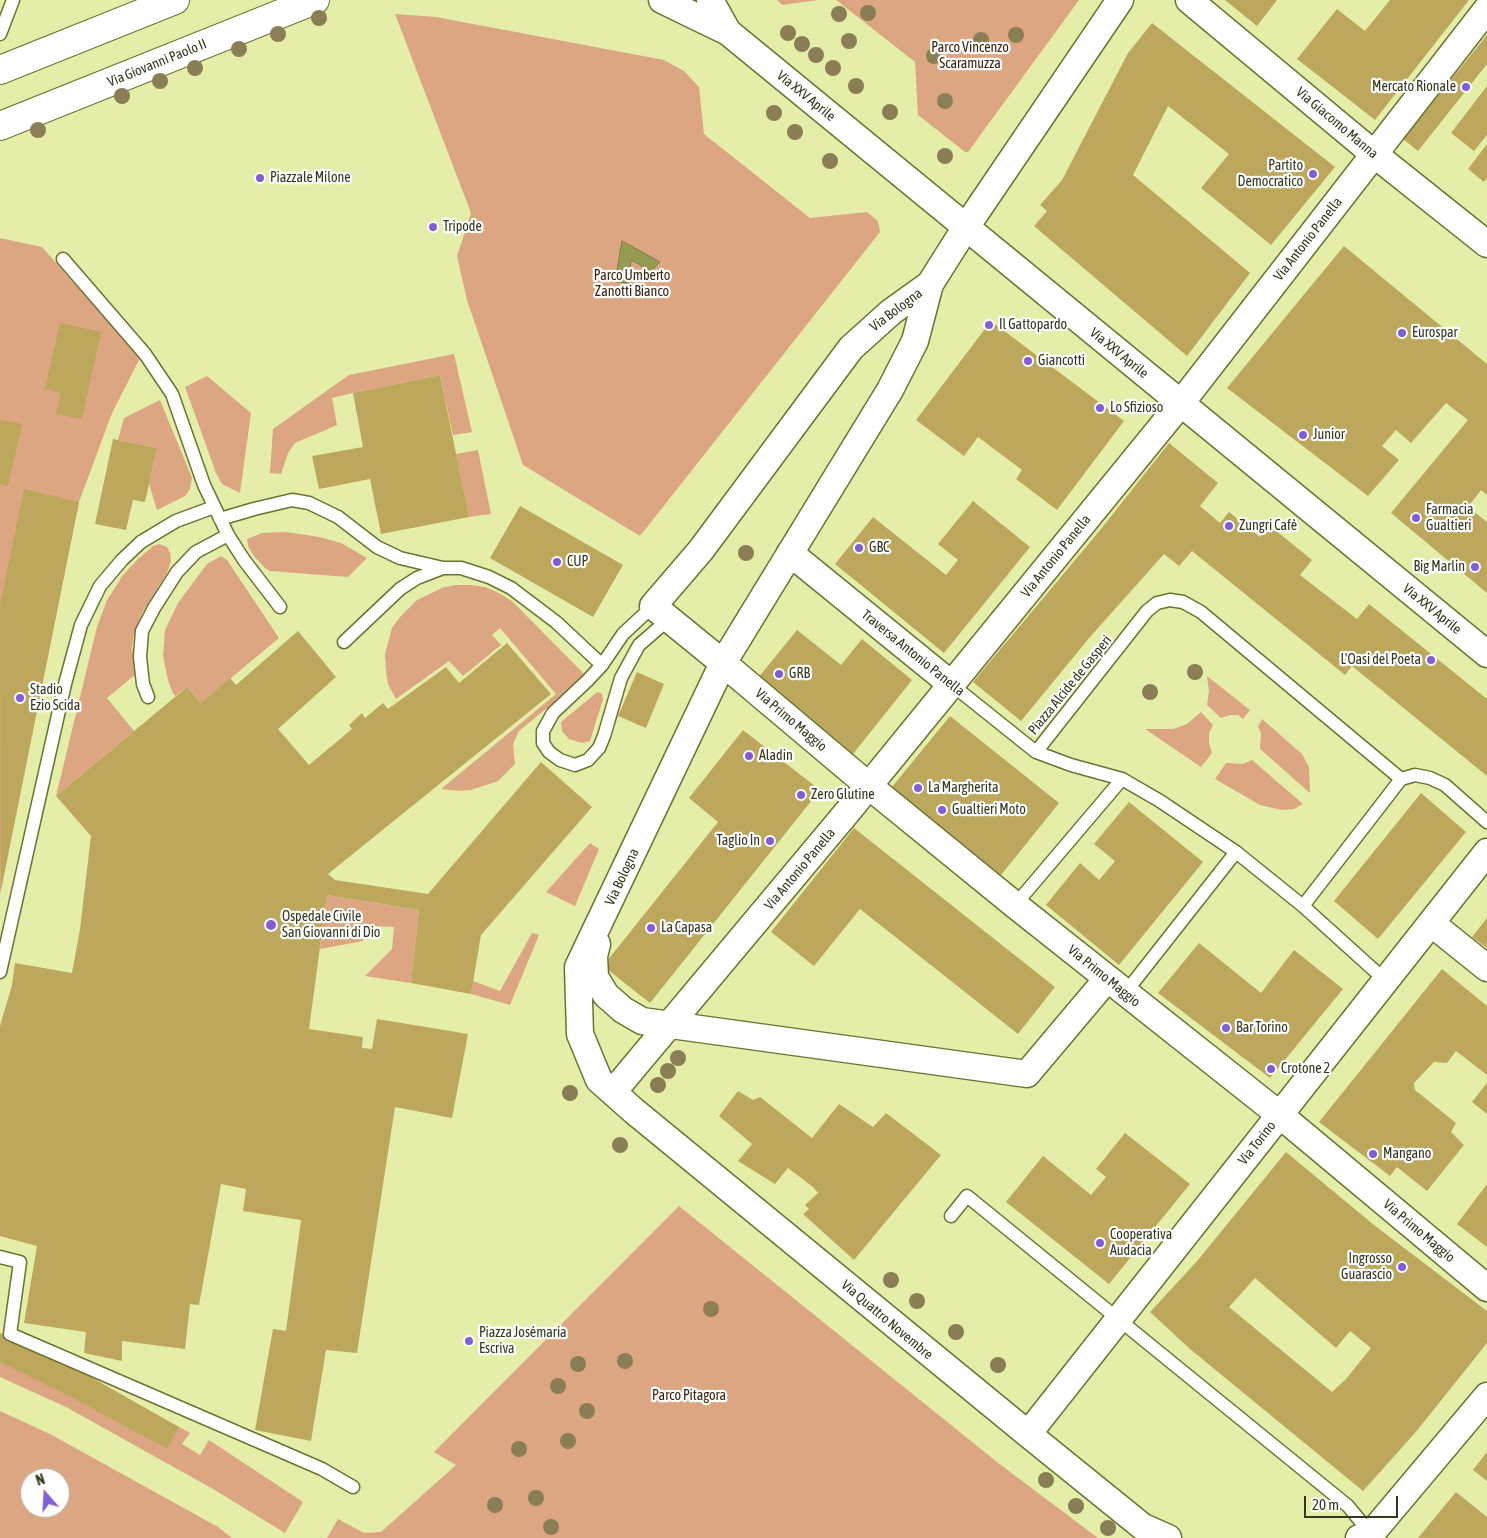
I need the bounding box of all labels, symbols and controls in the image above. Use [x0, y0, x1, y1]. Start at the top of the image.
street label: Via Giovanni Paolo II [105, 35, 209, 91]
park label: Parco Vincenzo Scaramuzza [931, 40, 1009, 72]
street label: Via XXV Aprile [773, 67, 839, 125]
place label: Mercato Rionale [1372, 79, 1456, 95]
marker: Mercato Rionale [1460, 81, 1472, 93]
street label: Via Giacomo Manna [1293, 84, 1381, 162]
place label: Partito Democratico [1238, 158, 1303, 190]
marker: Partito Democratico [1307, 168, 1319, 180]
place label: Piazzale Milone [270, 170, 351, 186]
marker: Piazzale Milone [254, 172, 266, 184]
street label: Via Antonio Panella [1270, 194, 1346, 284]
place label: Tripode [443, 219, 482, 235]
marker: Tripode [427, 221, 439, 233]
park label: Parco Umberto Zanotti Bianco [594, 268, 670, 300]
street label: Via Bologna [867, 285, 925, 335]
place label: Il Gattopardo [999, 317, 1067, 333]
marker: Il Gattopardo [983, 319, 995, 331]
street label: Via XXV Aprile [1086, 324, 1152, 382]
place label: Eurospar [1412, 325, 1458, 341]
marker: Eurospar [1396, 327, 1408, 339]
place label: Giancotti [1038, 353, 1085, 369]
marker: Giancotti [1022, 355, 1034, 367]
place label: Lo Sfizioso [1110, 400, 1163, 416]
marker: Lo Sfizioso [1094, 402, 1106, 414]
place label: Junior [1313, 427, 1345, 443]
marker: Junior [1297, 429, 1309, 441]
place label: Farmacia Gualtieri [1426, 502, 1474, 534]
street label: Via Antonio Panella [1018, 511, 1094, 601]
marker: Farmacia Gualtieri [1410, 512, 1422, 524]
place label: Zungri Cafè [1239, 518, 1297, 534]
marker: Zungri Cafè [1223, 520, 1235, 532]
place label: GBC [869, 540, 889, 556]
marker: GBC [853, 542, 865, 554]
place label: CUP [567, 554, 588, 570]
marker: CUP [551, 556, 563, 568]
place label: Big Marlin [1413, 559, 1465, 575]
marker: Big Marlin [1469, 561, 1481, 573]
street label: Via XXV Aprile [1399, 580, 1465, 638]
street label: Traversa Antonio Panella [858, 606, 968, 700]
street label: Piazza Alcide de Gasperi [1025, 632, 1115, 738]
place label: L'Oasi del Poeta [1340, 652, 1421, 668]
marker: L'Oasi del Poeta [1425, 654, 1437, 666]
place label: GRB [789, 666, 810, 682]
marker: GRB [773, 668, 785, 680]
place label: Stadio Ezio Scida [30, 682, 80, 714]
street label: Via Primo Maggio [752, 685, 830, 755]
marker: Stadio Ezio Scida [14, 692, 26, 704]
place label: Aladin [759, 748, 793, 764]
marker: Aladin [743, 750, 755, 762]
place label: La Margherita [928, 780, 999, 796]
marker: La Margherita [912, 782, 924, 794]
place label: Zero Glutine [811, 787, 875, 803]
marker: Zero Glutine [795, 789, 807, 801]
place label: Gualtieri Moto [952, 802, 1026, 818]
marker: Gualtieri Moto [936, 804, 948, 816]
street label: Via Antonio Panella [761, 825, 839, 913]
place label: Taglio In [717, 833, 760, 849]
marker: Taglio In [764, 835, 776, 847]
street label: Via Bologna [601, 846, 643, 908]
place label: Ospedale Civile San Giovanni di Dio [282, 909, 380, 942]
marker: Ospedale Civile San Giovanni di Dio [264, 918, 278, 932]
place label: La Capasa [661, 920, 712, 936]
marker: La Capasa [645, 922, 657, 934]
street label: Via Primo Maggio [1064, 942, 1144, 1010]
place label: Bar Torino [1236, 1020, 1288, 1036]
marker: Bar Torino [1220, 1022, 1232, 1034]
place label: Crotone 2 [1281, 1061, 1330, 1077]
marker: Crotone 2 [1265, 1063, 1277, 1075]
street label: Via Torino [1235, 1118, 1279, 1168]
place label: Mangano [1383, 1146, 1431, 1162]
marker: Mangano [1367, 1148, 1379, 1160]
street label: Via Primo Maggio [1380, 1196, 1458, 1266]
place label: Cooperativa Audacia [1110, 1227, 1172, 1260]
marker: Cooperativa Audacia [1094, 1237, 1106, 1249]
place label: Ingrosso Guarascio [1341, 1251, 1392, 1284]
marker: Ingrosso Guarascio [1396, 1261, 1408, 1273]
street label: Via Quattro Novembre [838, 1277, 936, 1363]
place label: Piazza Josémaria Escriva [479, 1325, 567, 1358]
marker: Piazza Josémaria Escriva [463, 1335, 475, 1347]
park label: Parco Pitagora [652, 1388, 726, 1404]
north arrow [20, 1468, 70, 1518]
text: N [34, 1471, 47, 1489]
scale bar [1307, 1486, 1401, 1518]
text: 20 m [1312, 1496, 1339, 1513]

